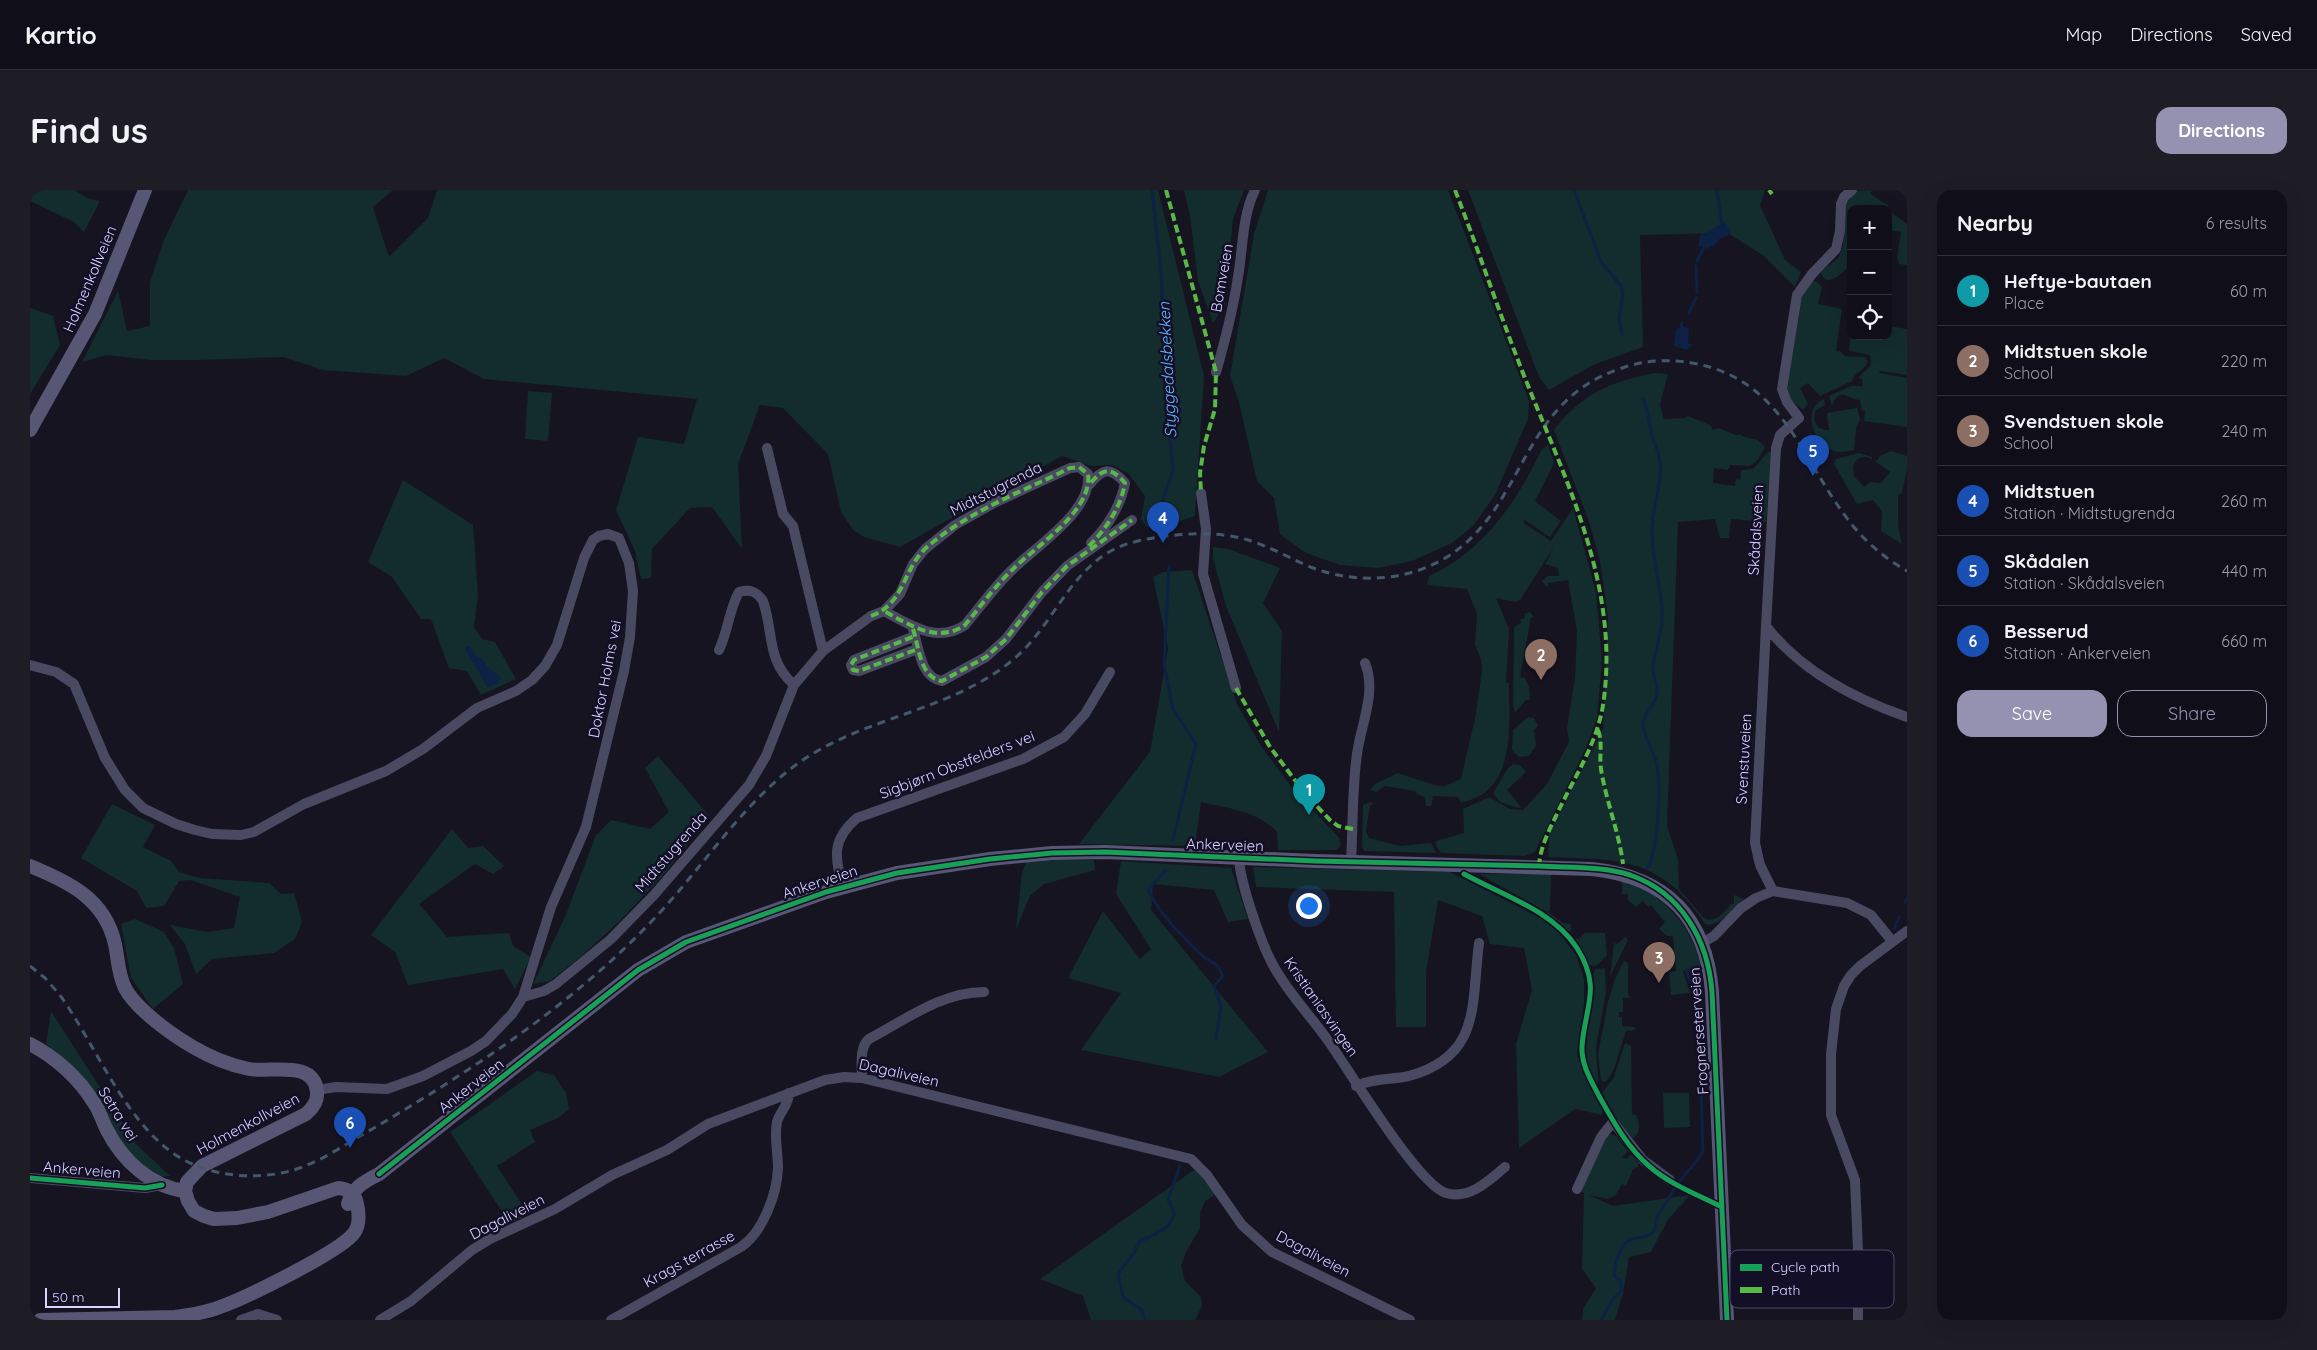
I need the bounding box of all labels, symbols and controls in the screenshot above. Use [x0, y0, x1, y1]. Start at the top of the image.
text: Kartio [25, 20, 97, 50]
text: Map [2065, 23, 2102, 46]
text: Directions [2130, 23, 2213, 46]
text: Saved [2241, 23, 2292, 46]
button: Directions [2156, 107, 2287, 154]
text: Find us [30, 108, 148, 152]
map controls [1847, 205, 1892, 340]
button: + [1847, 205, 1892, 250]
text: Nearby [1957, 210, 2033, 236]
text: 6 results [2206, 213, 2267, 233]
street label: Holmenkollveien [59, 223, 121, 335]
street label: Bomveien [1206, 242, 1237, 314]
button: − [1847, 250, 1892, 295]
text: Heftye-bautaen [2004, 269, 2152, 293]
text: 1 [1970, 281, 1976, 301]
text: 60 m [2230, 281, 2267, 301]
text: Place [2004, 293, 2044, 313]
button: locate [1847, 295, 1892, 340]
water label: Styggedalsbekken [1153, 301, 1181, 439]
text: Midtstuen skole [2004, 339, 2148, 363]
text: 2 [1968, 351, 1978, 371]
text: 220 m [2221, 351, 2267, 371]
text: School [2004, 363, 2053, 383]
text: Svendstuen skole [2004, 409, 2164, 433]
text: 3 [1969, 421, 1977, 441]
text: 240 m [2221, 421, 2267, 441]
text: School [2004, 433, 2053, 453]
pin: 5 [1797, 435, 1829, 476]
street label: Midtstugrenda [947, 457, 1045, 520]
text: Midtstuen [2004, 479, 2095, 503]
street label: Skådalsveien [1744, 484, 1767, 576]
text: 4 [1968, 491, 1978, 511]
text: 260 m [2221, 491, 2267, 511]
pin: 4 [1147, 502, 1179, 543]
text: Station · Midtstugrenda [2004, 503, 2175, 523]
text: Skådalen [2004, 549, 2089, 573]
text: 5 [1968, 561, 1978, 581]
text: 440 m [2222, 561, 2267, 581]
text: Station · Skådalsveien [2004, 573, 2165, 593]
street label: Doktor Holms vei [584, 618, 625, 739]
text: Besserud [2004, 619, 2089, 643]
text: 6 [1969, 631, 1977, 651]
text: 660 m [2221, 631, 2267, 651]
pin: 2 [1525, 639, 1557, 680]
text: Station · Ankerveien [2004, 643, 2151, 663]
button: Save [1957, 690, 2107, 737]
button: Share [2117, 690, 2267, 737]
street label: Svenstuveien [1732, 713, 1755, 805]
street label: Sigbjørn Obstfelders vei [877, 726, 1037, 803]
pin: 1 [1293, 774, 1325, 815]
street label: Midtstugrenda [630, 807, 711, 896]
street label: Ankerveien [1186, 834, 1264, 855]
street label: Ankerveien [780, 860, 860, 903]
your location [1296, 893, 1322, 919]
pin: 3 [1643, 942, 1675, 983]
street label: Kristianiasvingen [1280, 953, 1363, 1060]
street label: Frognerseterveien [1685, 967, 1712, 1095]
street label: Ankerveien [434, 1054, 507, 1117]
street label: Dagaliveien [857, 1054, 941, 1091]
street label: Setra vei [94, 1083, 142, 1144]
street label: Holmenkollveien [193, 1088, 303, 1159]
pin: 6 [334, 1107, 366, 1148]
street label: Ankerveien [42, 1157, 122, 1182]
street label: Dagaliveien [466, 1190, 547, 1244]
street label: Krags terrasse [640, 1226, 738, 1291]
street label: Dagaliveien [1273, 1226, 1354, 1281]
legend [1730, 1250, 1894, 1308]
text: Cycle path [1771, 1258, 1840, 1276]
text: Path [1771, 1281, 1800, 1299]
scale bar [45, 1285, 120, 1308]
text: 50 m [52, 1288, 85, 1306]

